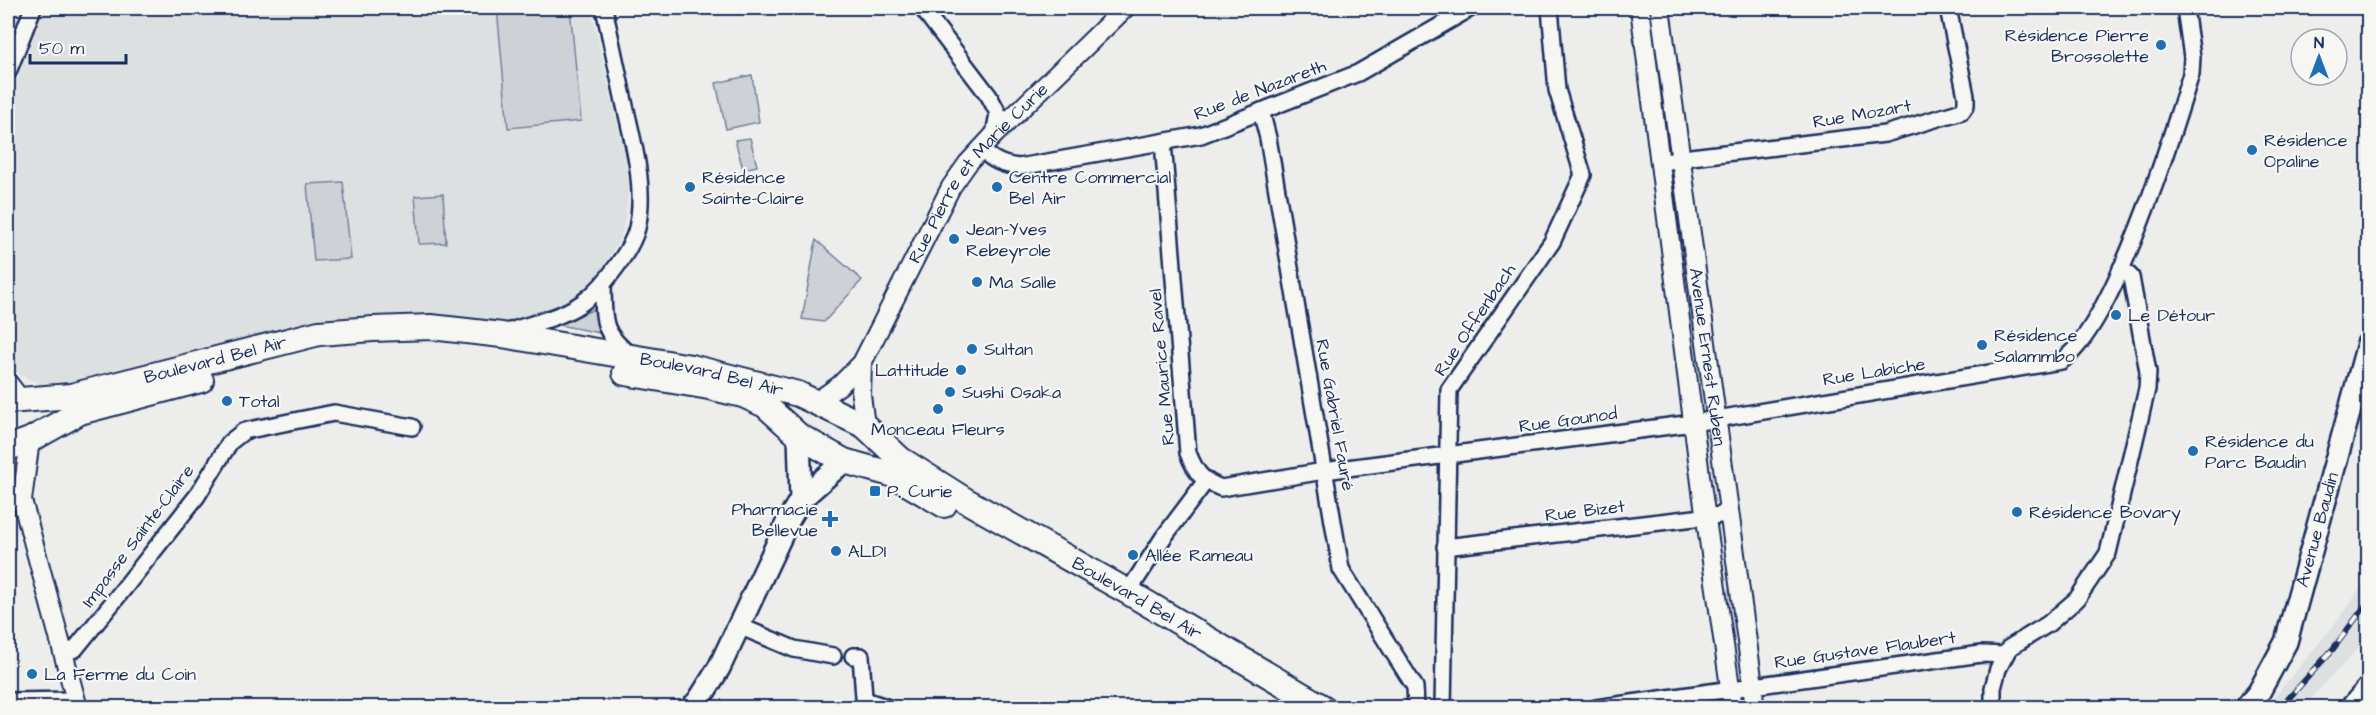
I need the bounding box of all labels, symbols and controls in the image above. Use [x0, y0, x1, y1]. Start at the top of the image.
place label: Résidence Pierre Brossolette [2005, 23, 2149, 69]
scale bar [30, 27, 126, 65]
north arrow [2289, 27, 2349, 87]
text: N [2314, 32, 2324, 54]
text: 50 m [39, 36, 84, 61]
marker: Résidence Pierre Brossolette [2154, 38, 2168, 52]
street label: Rue de Nazareth [1190, 53, 1330, 127]
street label: Rue Pierre et Marie Curie [902, 77, 1054, 267]
street label: Rue Mozart [1811, 93, 1914, 135]
place label: Résidence Opaline [2264, 128, 2348, 174]
marker: Résidence Opaline [2245, 143, 2259, 157]
place label: Résidence Sainte-Claire [702, 165, 804, 211]
place label: Centre Commercial Bel Air [1009, 165, 1171, 211]
marker: Résidence Sainte-Claire [683, 180, 697, 194]
marker: Centre Commercial Bel Air [990, 180, 1004, 194]
place label: Jean-Yves Rebeyrole [966, 217, 1051, 264]
marker: Jean-Yves Rebeyrole [947, 232, 961, 246]
street label: Rue Offenbach [1428, 259, 1522, 381]
street label: Avenue Ernest Ruben [1683, 266, 1733, 447]
place label: Ma Salle [989, 270, 1057, 295]
marker: Ma Salle [970, 275, 984, 289]
street label: Rue Maurice Ravel [1143, 288, 1181, 446]
place label: Le Détour [2128, 303, 2215, 328]
marker: Le Détour [2109, 308, 2123, 322]
place label: Résidence Salammbo [1994, 323, 2078, 369]
street label: Boulevard Bel Air [141, 329, 289, 389]
place label: Sultan [984, 337, 1033, 362]
street label: Rue Gabriel Fauré [1309, 337, 1361, 493]
marker: Résidence Salammbo [1975, 338, 1989, 352]
marker: Sultan [965, 342, 979, 356]
street label: Boulevard Bel Air [638, 346, 786, 402]
street label: Rue Labiche [1821, 352, 1927, 392]
place label: Lattitude [875, 358, 949, 383]
marker: Lattitude [954, 363, 968, 377]
place label: Sushi Osaka [962, 380, 1061, 405]
marker: Sushi Osaka [943, 385, 957, 399]
place label: Total [239, 389, 280, 414]
marker: Total [220, 394, 234, 408]
street label: Rue Gounod [1517, 401, 1619, 439]
marker: Monceau Fleurs [931, 402, 945, 416]
place label: Monceau Fleurs [871, 417, 1005, 442]
place label: Résidence du Parc Baudin [2205, 429, 2314, 475]
marker: Résidence du Parc Baudin [2186, 444, 2200, 458]
street label: Impasse Sainte-Claire [76, 459, 200, 613]
street label: Avenue Baudin [2289, 470, 2345, 590]
place label: P. Curie [887, 479, 953, 504]
marker: P. Curie [868, 484, 882, 498]
street label: Rue Bizet [1544, 494, 1627, 528]
place label: Pharmacie Bellevue [731, 497, 818, 543]
place label: Résidence Bovary [2029, 500, 2181, 526]
marker: Résidence Bovary [2010, 505, 2024, 519]
marker: Pharmacie Bellevue [823, 512, 837, 526]
place label: ALDI [848, 539, 886, 564]
place label: Allée Rameau [1145, 543, 1253, 568]
marker: ALDI [829, 544, 843, 558]
marker: Allée Rameau [1126, 548, 1140, 562]
street label: Boulevard Bel Air [1068, 550, 1207, 646]
street label: Rue Gustave Flaubert [1773, 625, 1958, 675]
place label: La Ferme du Coin [44, 662, 196, 687]
marker: La Ferme du Coin [25, 667, 39, 681]

